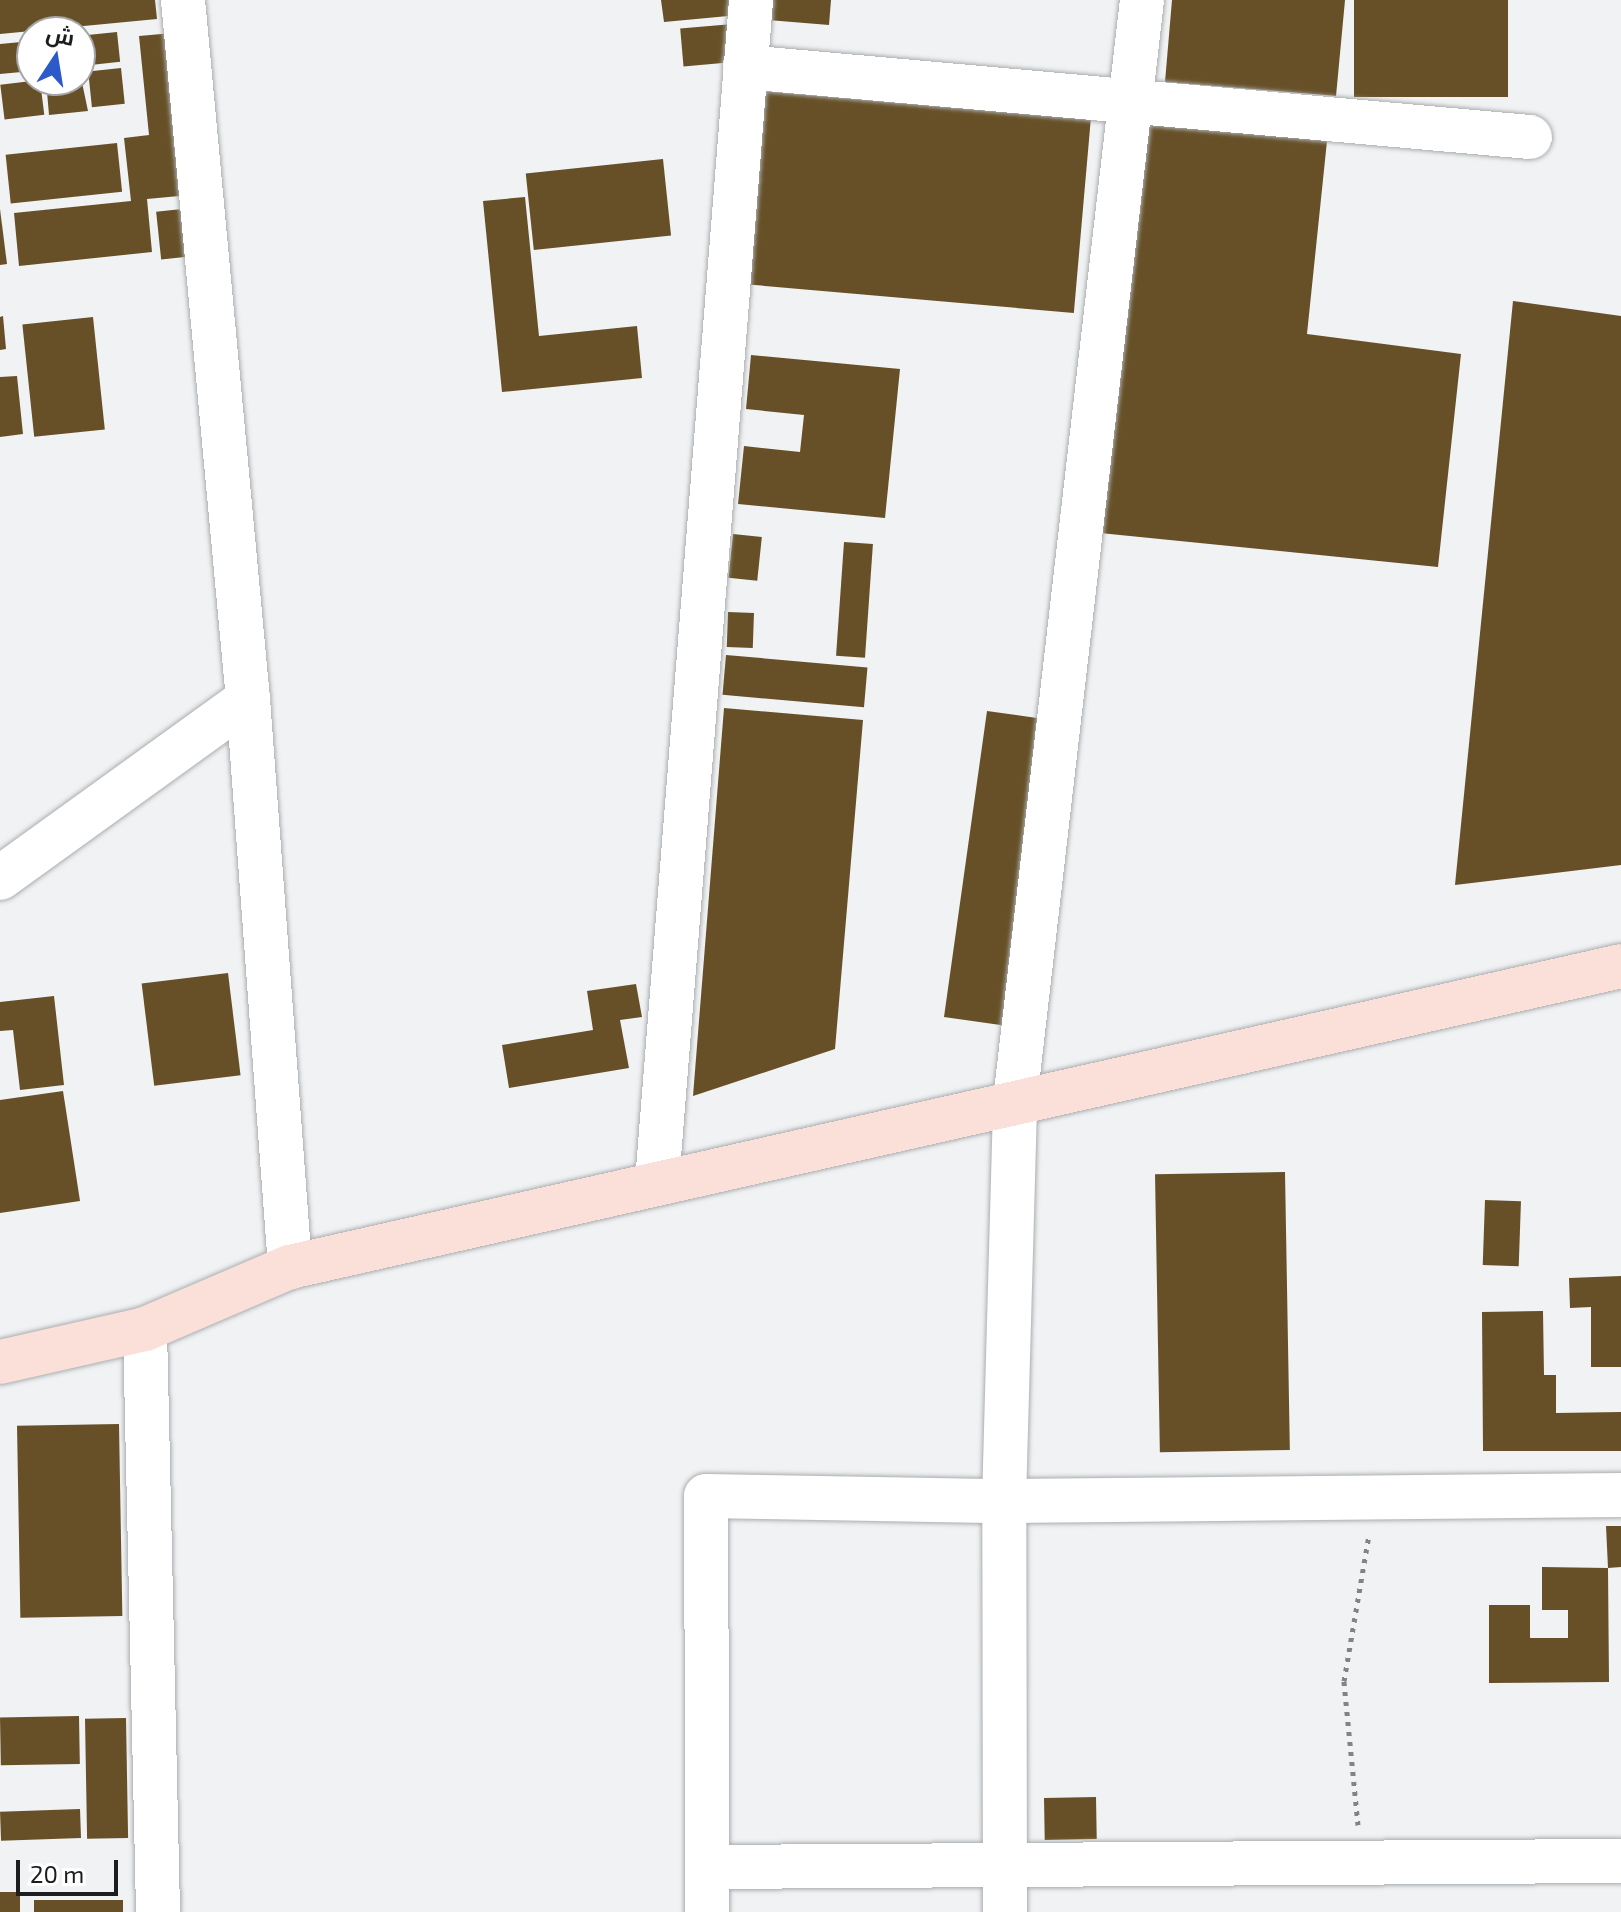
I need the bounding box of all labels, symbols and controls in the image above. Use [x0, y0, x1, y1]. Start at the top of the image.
north arrow [16, 16, 96, 96]
text: ش [44, 19, 77, 50]
scale bar [20, 1844, 122, 1894]
text: 20 m [30, 1859, 84, 1888]

